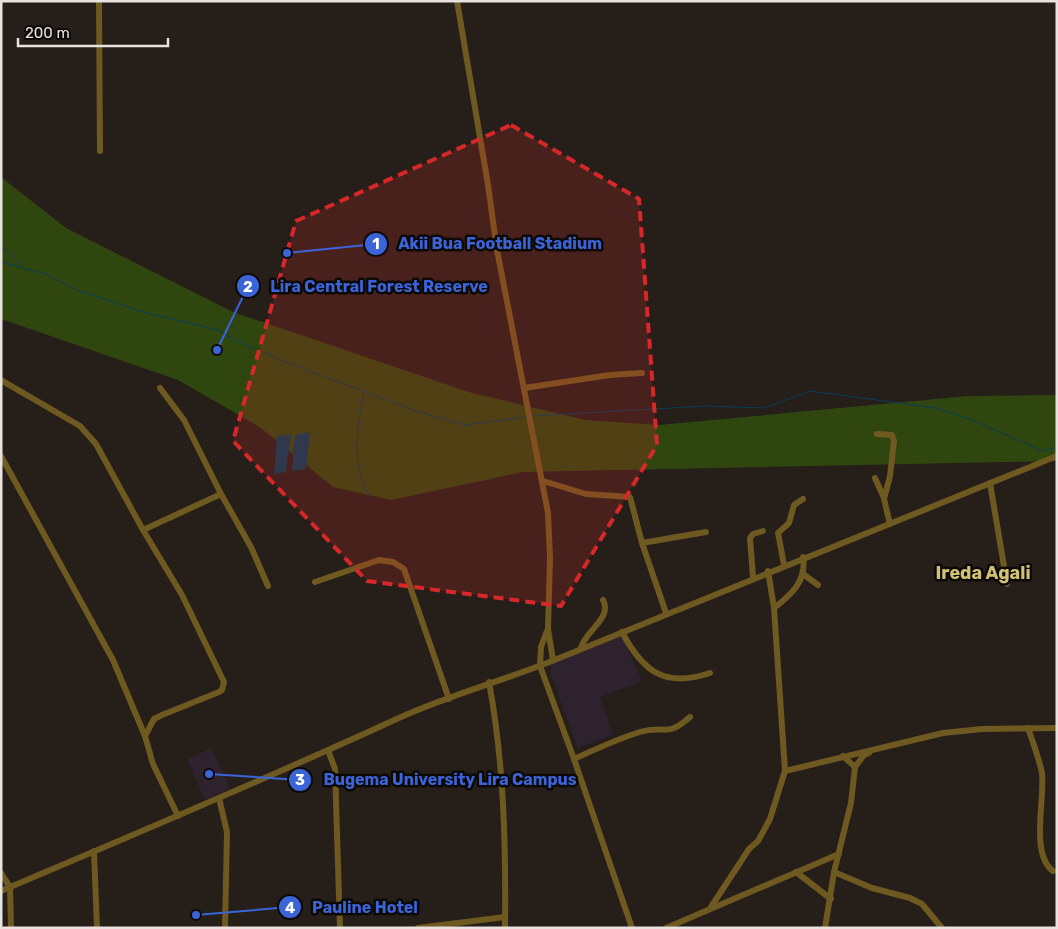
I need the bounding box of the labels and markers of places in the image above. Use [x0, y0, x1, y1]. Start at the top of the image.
callout: Akii Bua Football Stadium [364, 228, 612, 259]
callout: Lira Central Forest Reserve [235, 271, 498, 302]
callout: Bugema University Lira Campus [288, 764, 587, 795]
callout: Pauline Hotel [277, 892, 428, 923]

